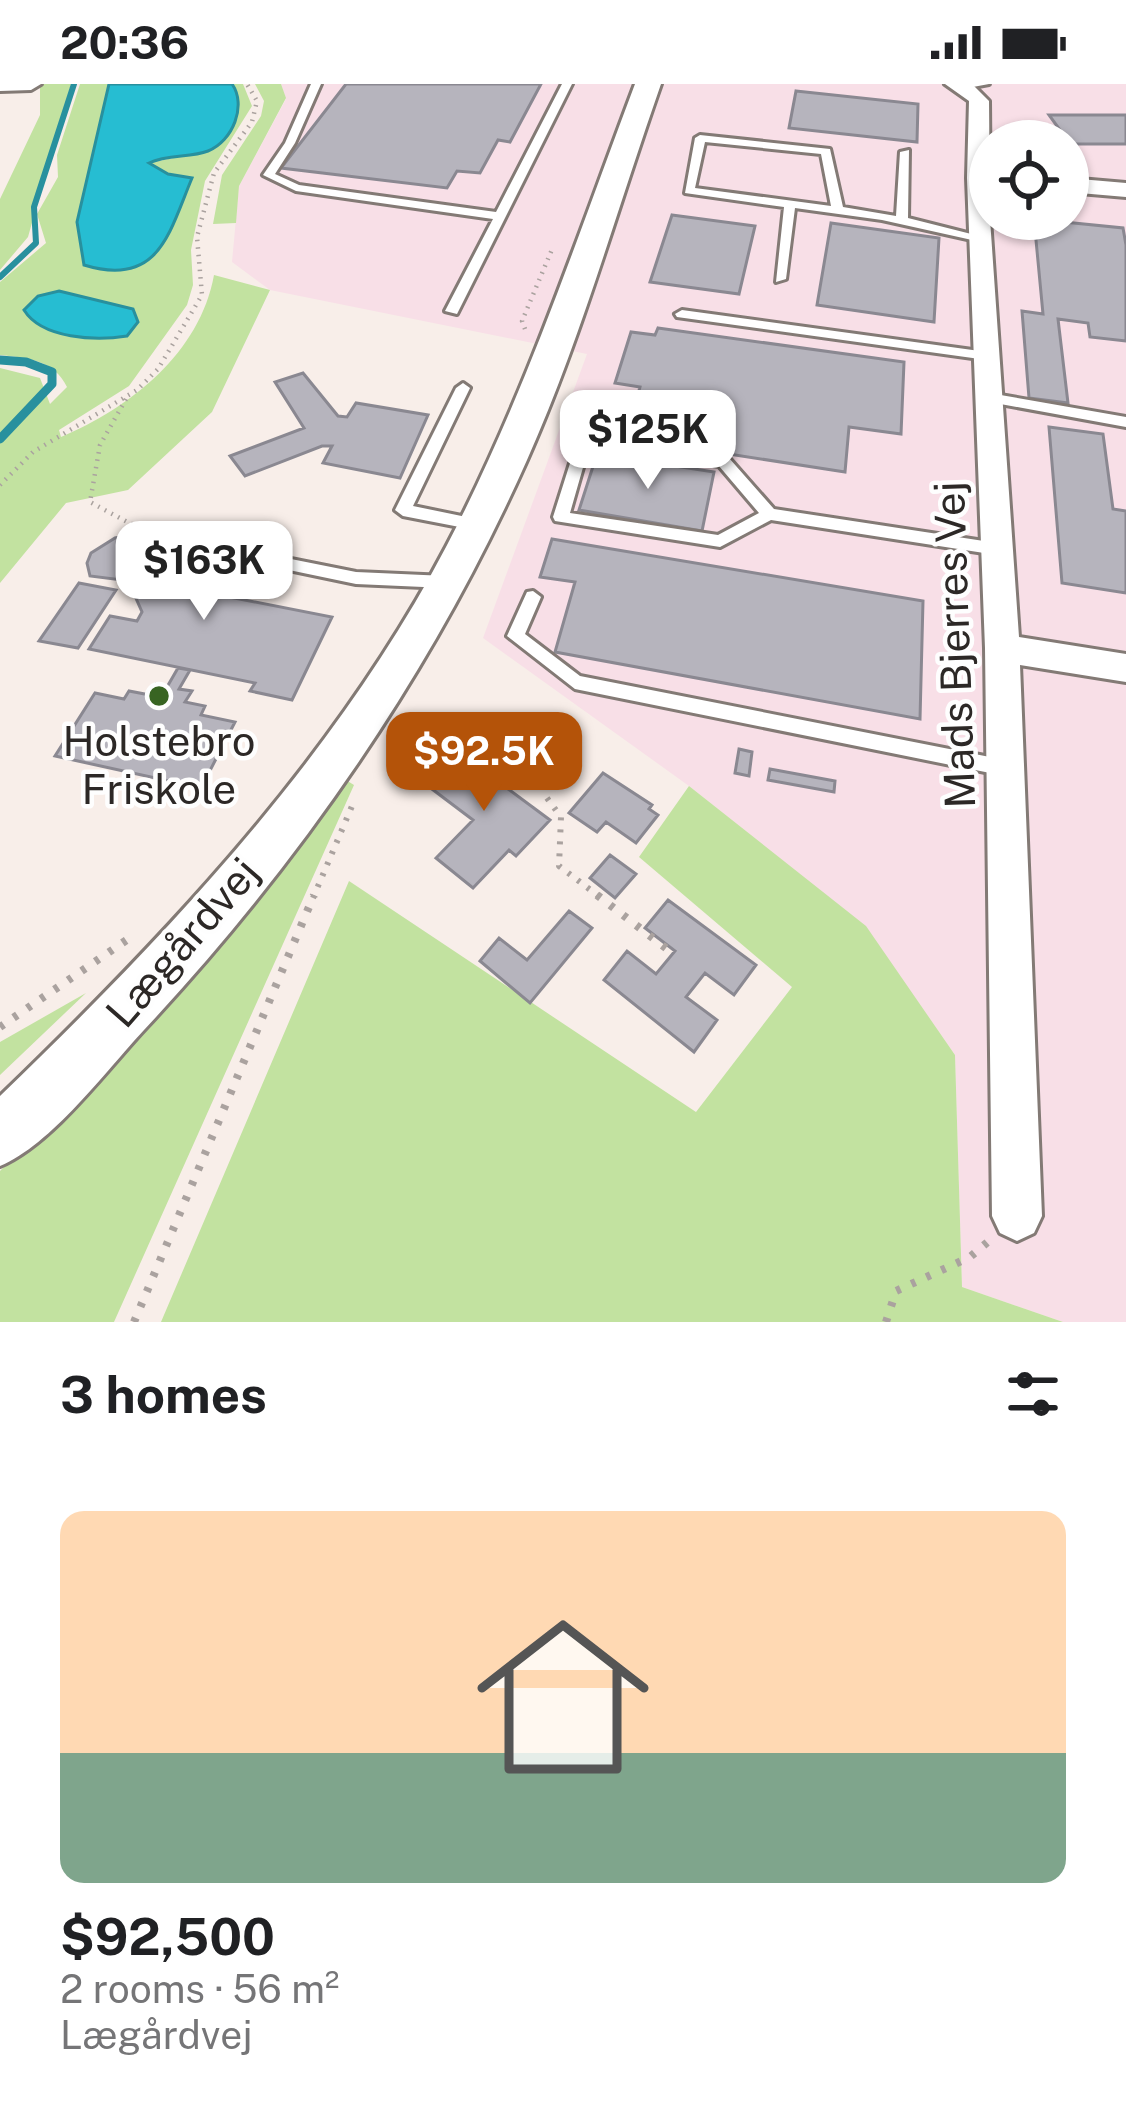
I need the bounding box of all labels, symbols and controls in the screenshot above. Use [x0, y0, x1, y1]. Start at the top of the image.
text: 20:36 [60, 16, 189, 69]
map controls [969, 120, 1089, 240]
button: locate [969, 120, 1089, 240]
pin: $125K [564, 390, 732, 492]
text: $125K [587, 406, 709, 452]
street label: Mads Bjerres Vej [924, 481, 984, 809]
pin: $163K [120, 521, 288, 623]
text: $163K [143, 537, 265, 583]
marker: Holstebro Friskole [146, 683, 172, 709]
pin: $92.5K [386, 712, 582, 814]
place label: Holstebro Friskole [63, 716, 255, 813]
text: $92.5K [413, 728, 555, 774]
street label: Lægårdvej [96, 848, 268, 1036]
icon: filters [1000, 1361, 1066, 1427]
text: 3 homes [60, 1365, 267, 1424]
icon: home [455, 1589, 671, 1805]
text: $92,500 [60, 1907, 275, 1966]
text: 2 rooms · 56 m² [60, 1966, 339, 2012]
text: Lægårdvej [60, 2012, 252, 2058]

